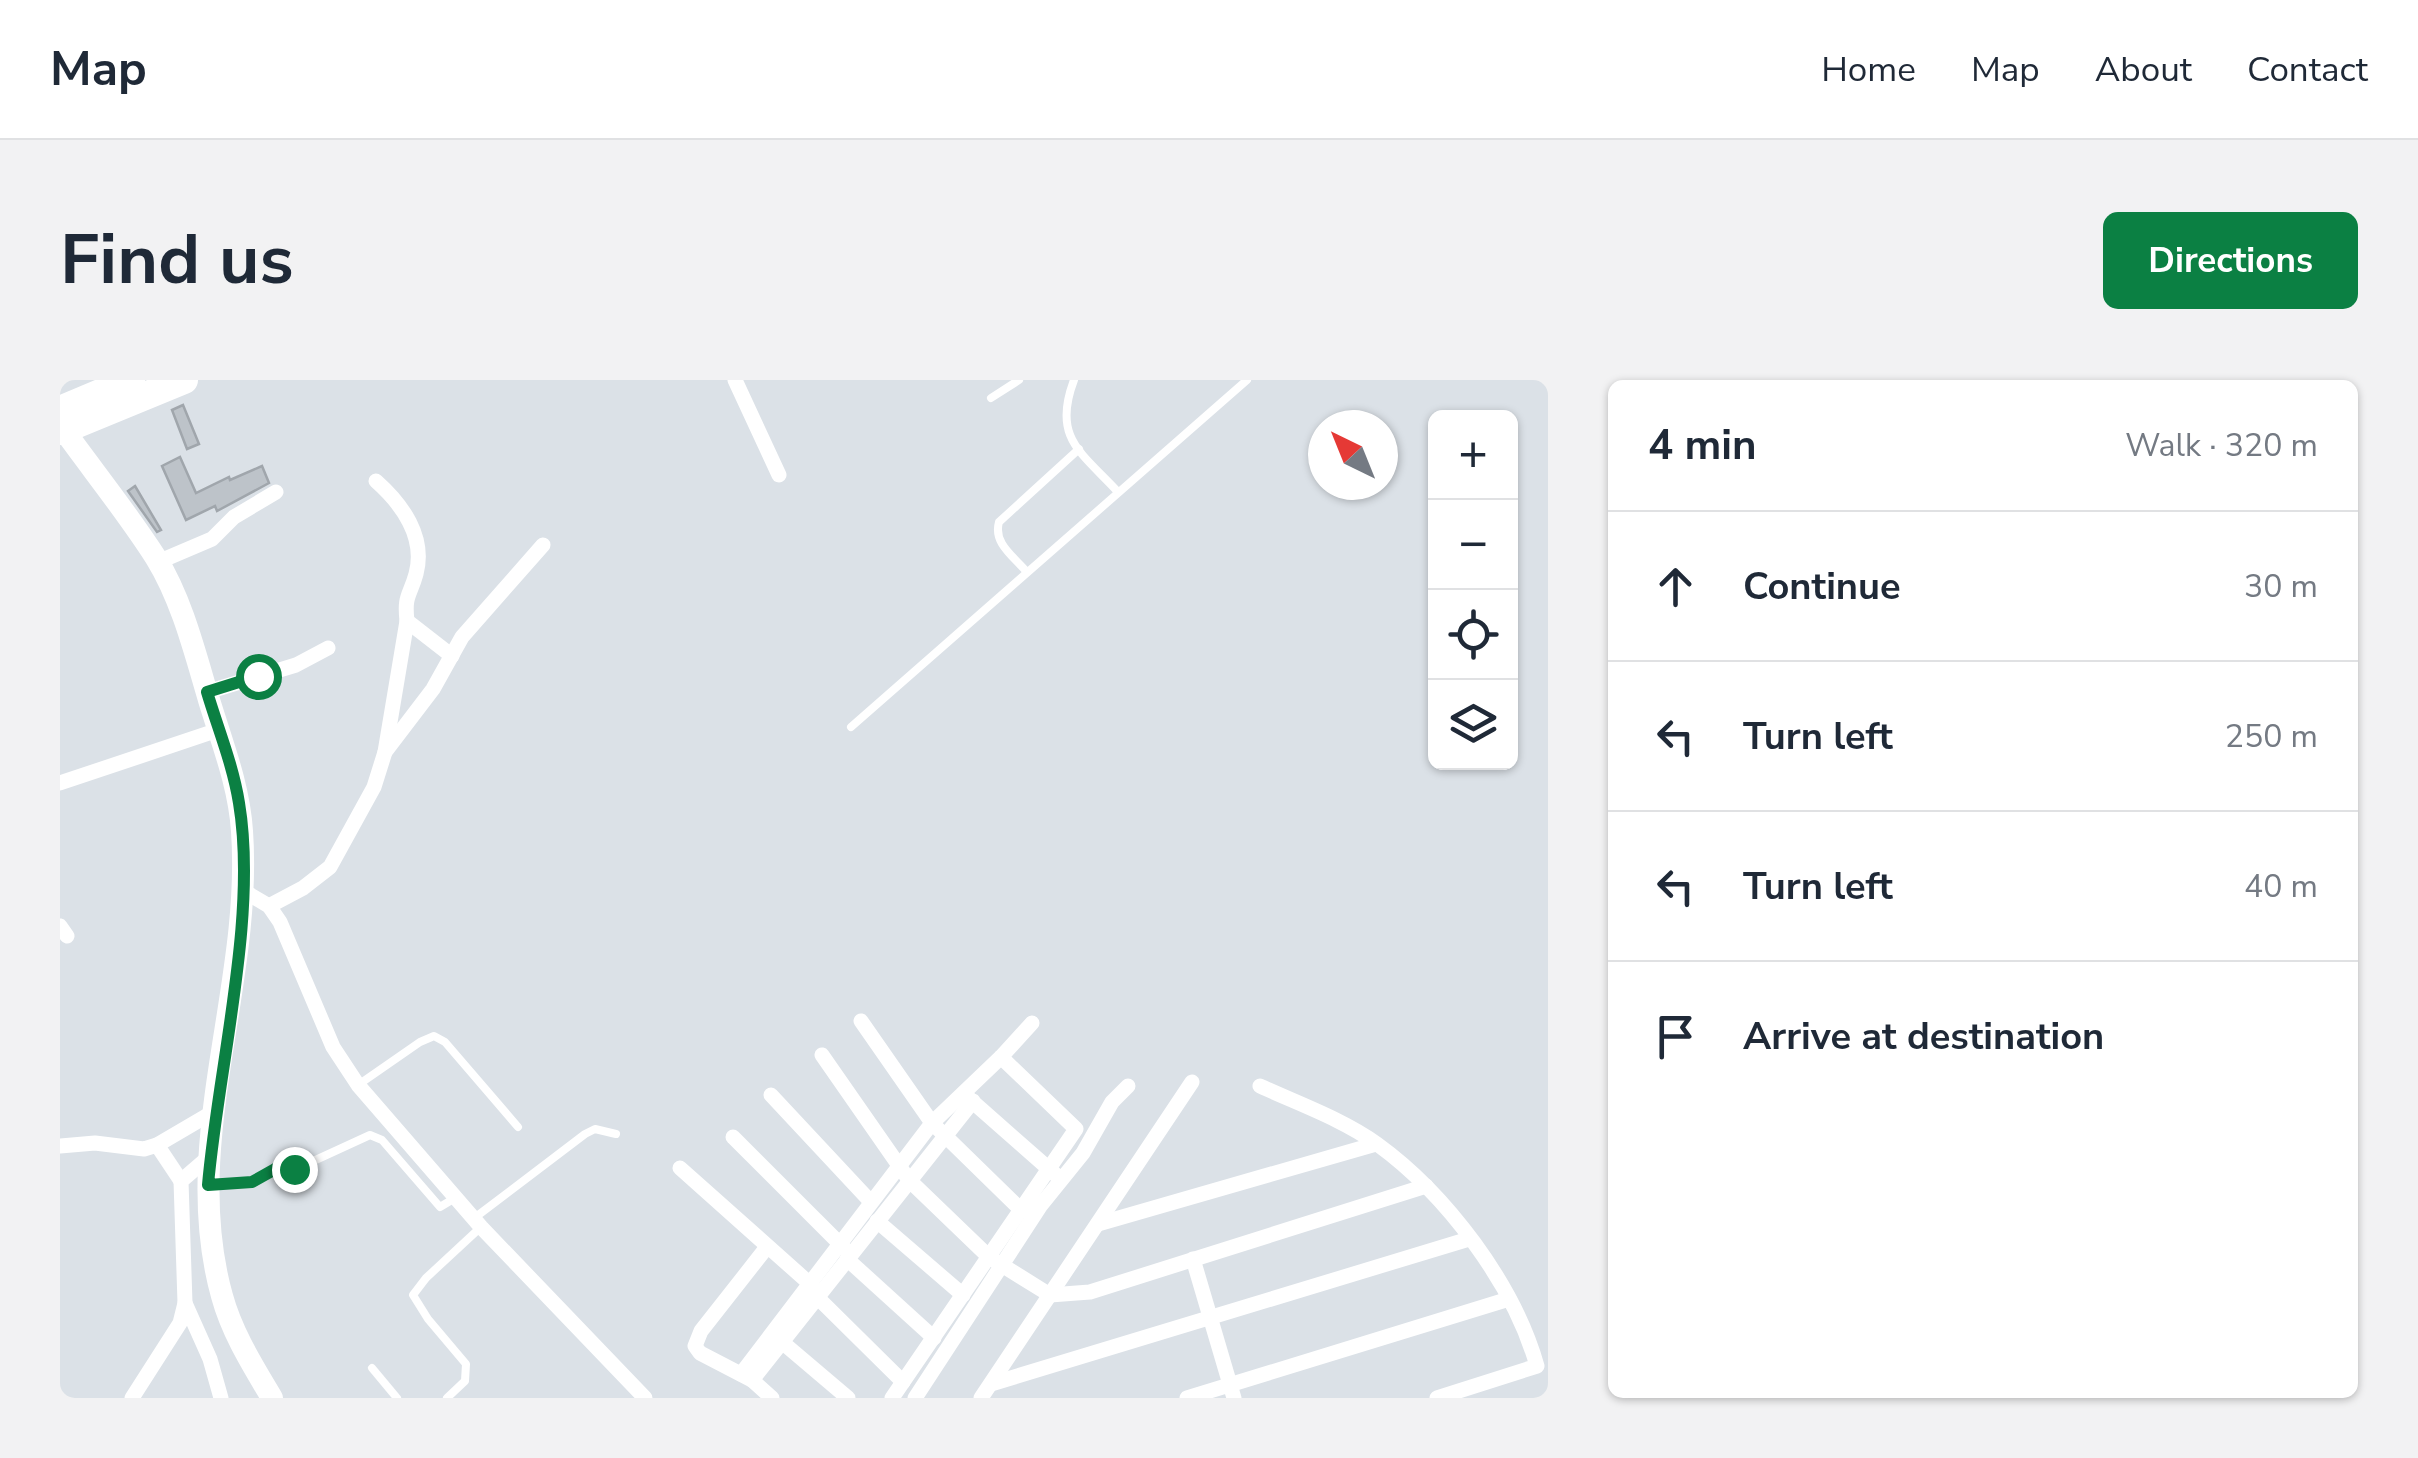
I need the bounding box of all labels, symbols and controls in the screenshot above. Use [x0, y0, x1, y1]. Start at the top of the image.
text: Map [50, 36, 147, 102]
text: Home [1821, 46, 1916, 93]
text: Map [1971, 46, 2040, 93]
text: About [2095, 46, 2192, 93]
text: Contact [2247, 46, 2368, 93]
text: Find us [60, 212, 294, 308]
button: Directions [2103, 212, 2358, 309]
north arrow [1308, 410, 1398, 500]
map controls [1428, 410, 1518, 770]
button: + [1428, 410, 1518, 500]
text: 4 min [1648, 417, 1757, 474]
text: Walk · 320 m [2125, 424, 2318, 467]
button: − [1428, 500, 1518, 590]
icon: ahead [1648, 559, 1703, 614]
text: Continue [1743, 561, 1901, 612]
text: 30 m [2244, 565, 2318, 608]
button: locate [1428, 590, 1518, 680]
route start [236, 654, 282, 700]
button: layers [1428, 680, 1518, 770]
icon: left [1648, 709, 1703, 764]
text: Turn left [1743, 711, 1893, 762]
text: 250 m [2225, 715, 2318, 758]
icon: left [1648, 859, 1703, 914]
text: Turn left [1743, 861, 1893, 912]
text: 40 m [2244, 865, 2318, 908]
icon: arrive [1648, 1009, 1703, 1064]
text: Arrive at destination [1743, 1011, 2104, 1062]
route end [272, 1147, 318, 1193]

